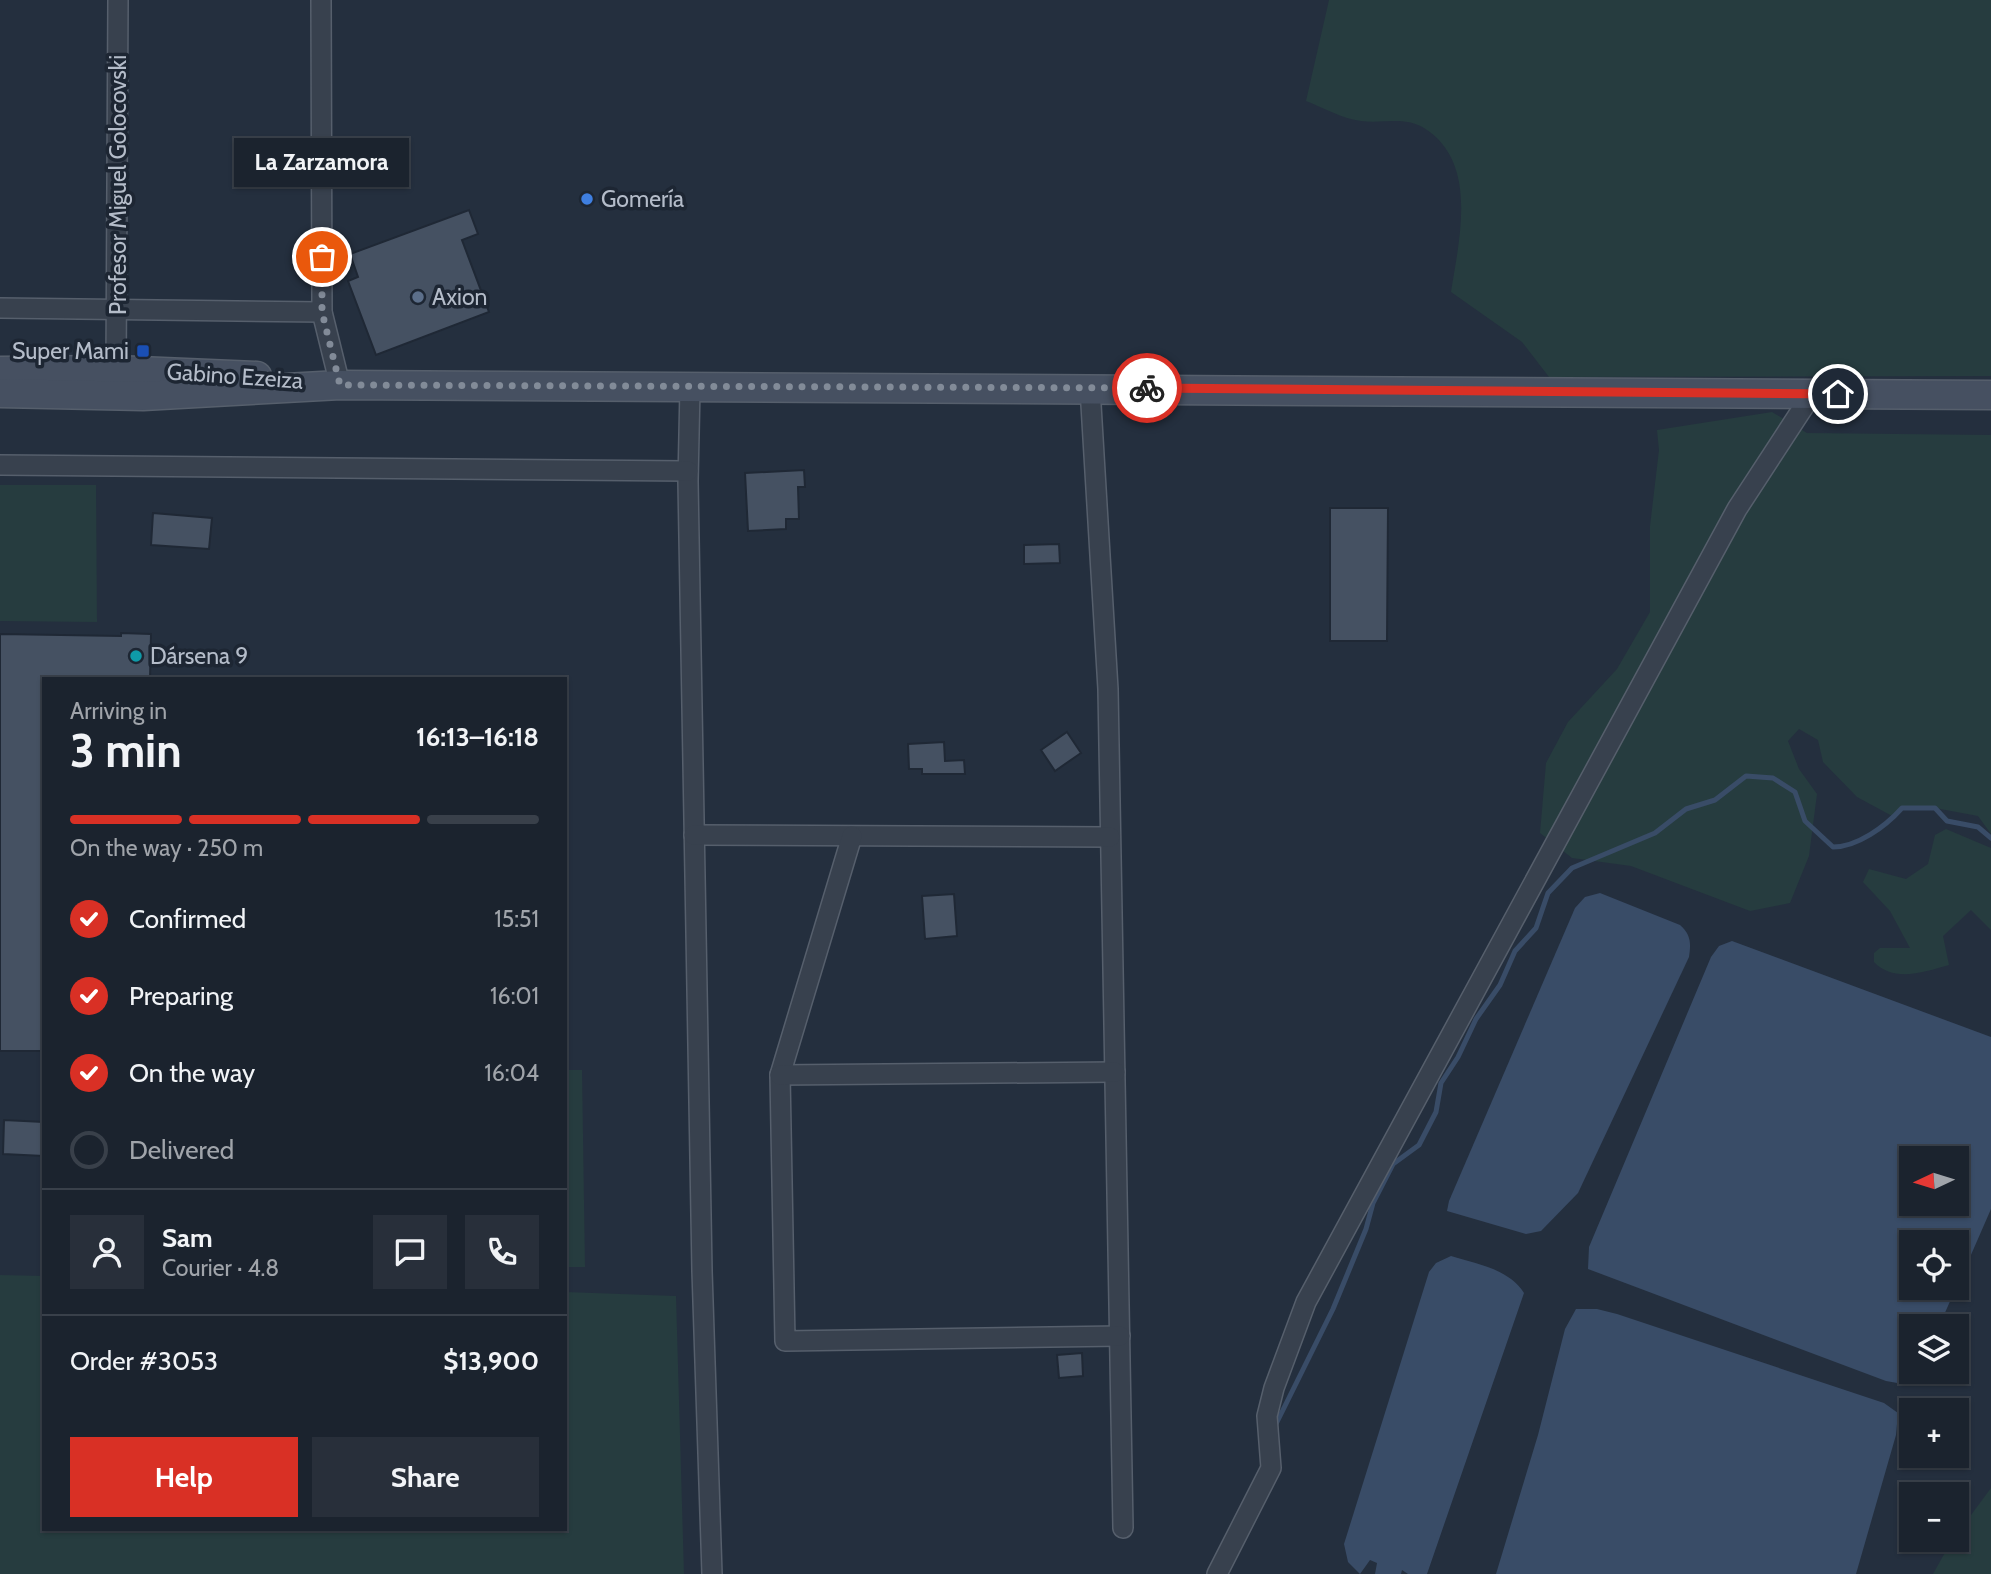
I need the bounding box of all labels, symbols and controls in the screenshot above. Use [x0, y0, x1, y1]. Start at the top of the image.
street label: Profesor Miguel Golocovski [104, 55, 132, 315]
callout: La Zarzamora [234, 138, 410, 187]
text: La Zarzamora [255, 148, 388, 176]
place label: Gomería [601, 185, 684, 213]
marker: Gomería [579, 191, 595, 207]
pin [292, 227, 352, 287]
icon: bag [303, 238, 341, 276]
place label: Axion [432, 283, 487, 311]
marker: Axion [410, 289, 426, 305]
place label: Super Mami [12, 337, 129, 365]
marker: Super Mami [135, 343, 151, 359]
courier [1112, 353, 1182, 423]
street label: Gabino Ezeiza [166, 357, 304, 395]
pin [1808, 364, 1868, 424]
icon: bike [1128, 369, 1166, 407]
icon: home [1819, 375, 1857, 413]
place label: Dársena 9 [150, 642, 248, 670]
marker: Dársena 9 [128, 648, 144, 664]
text: Arriving in [70, 697, 167, 725]
text: 16:13–16:18 [416, 721, 539, 753]
text: 3 min [70, 723, 182, 779]
text: On the way · 250 m [70, 834, 263, 862]
icon: check [70, 900, 108, 938]
text: Confirmed [129, 903, 246, 935]
text: 15:51 [494, 905, 539, 933]
icon: check [70, 977, 108, 1015]
text: Preparing [129, 980, 233, 1012]
text: 16:01 [490, 982, 539, 1010]
icon: check [70, 1054, 108, 1092]
text: On the way [129, 1057, 255, 1089]
text: 16:04 [484, 1059, 539, 1087]
text: Delivered [129, 1134, 234, 1166]
north arrow [1899, 1146, 1969, 1216]
map controls [1899, 1146, 1969, 1552]
button: person [70, 1215, 144, 1289]
button: chat [373, 1215, 447, 1289]
button: phone [465, 1215, 539, 1289]
text: Sam [162, 1222, 213, 1254]
button: locate [1899, 1230, 1969, 1300]
text: Courier · 4.8 [162, 1254, 279, 1282]
button: layers [1899, 1314, 1969, 1384]
text: Order #3053 [70, 1345, 218, 1377]
text: $13,900 [443, 1345, 539, 1377]
button: + [1899, 1398, 1969, 1468]
button: Help [70, 1437, 298, 1517]
button: Share [312, 1437, 539, 1517]
button: − [1899, 1482, 1969, 1552]

